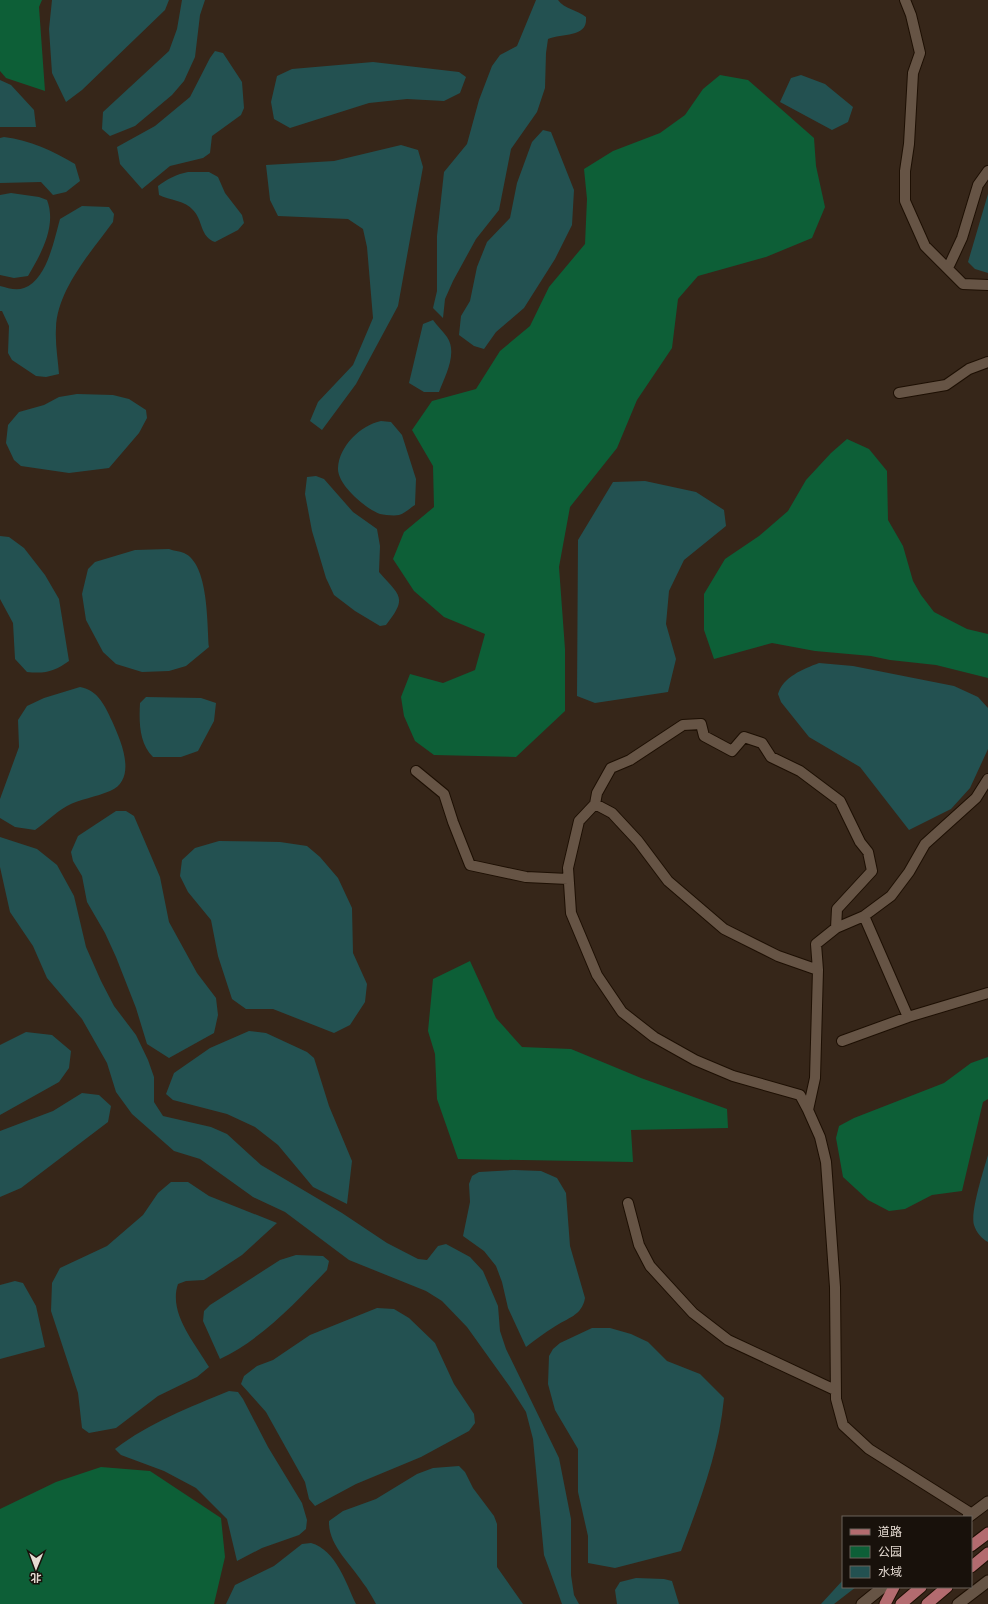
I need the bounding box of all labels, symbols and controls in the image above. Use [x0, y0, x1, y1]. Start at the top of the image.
legend [842, 1516, 972, 1588]
text: 道路 [878, 1525, 902, 1539]
text: 公园 [878, 1545, 902, 1559]
north arrow [16, 1548, 56, 1588]
text: 水域 [878, 1565, 902, 1579]
text: 北 [30, 1571, 41, 1584]

